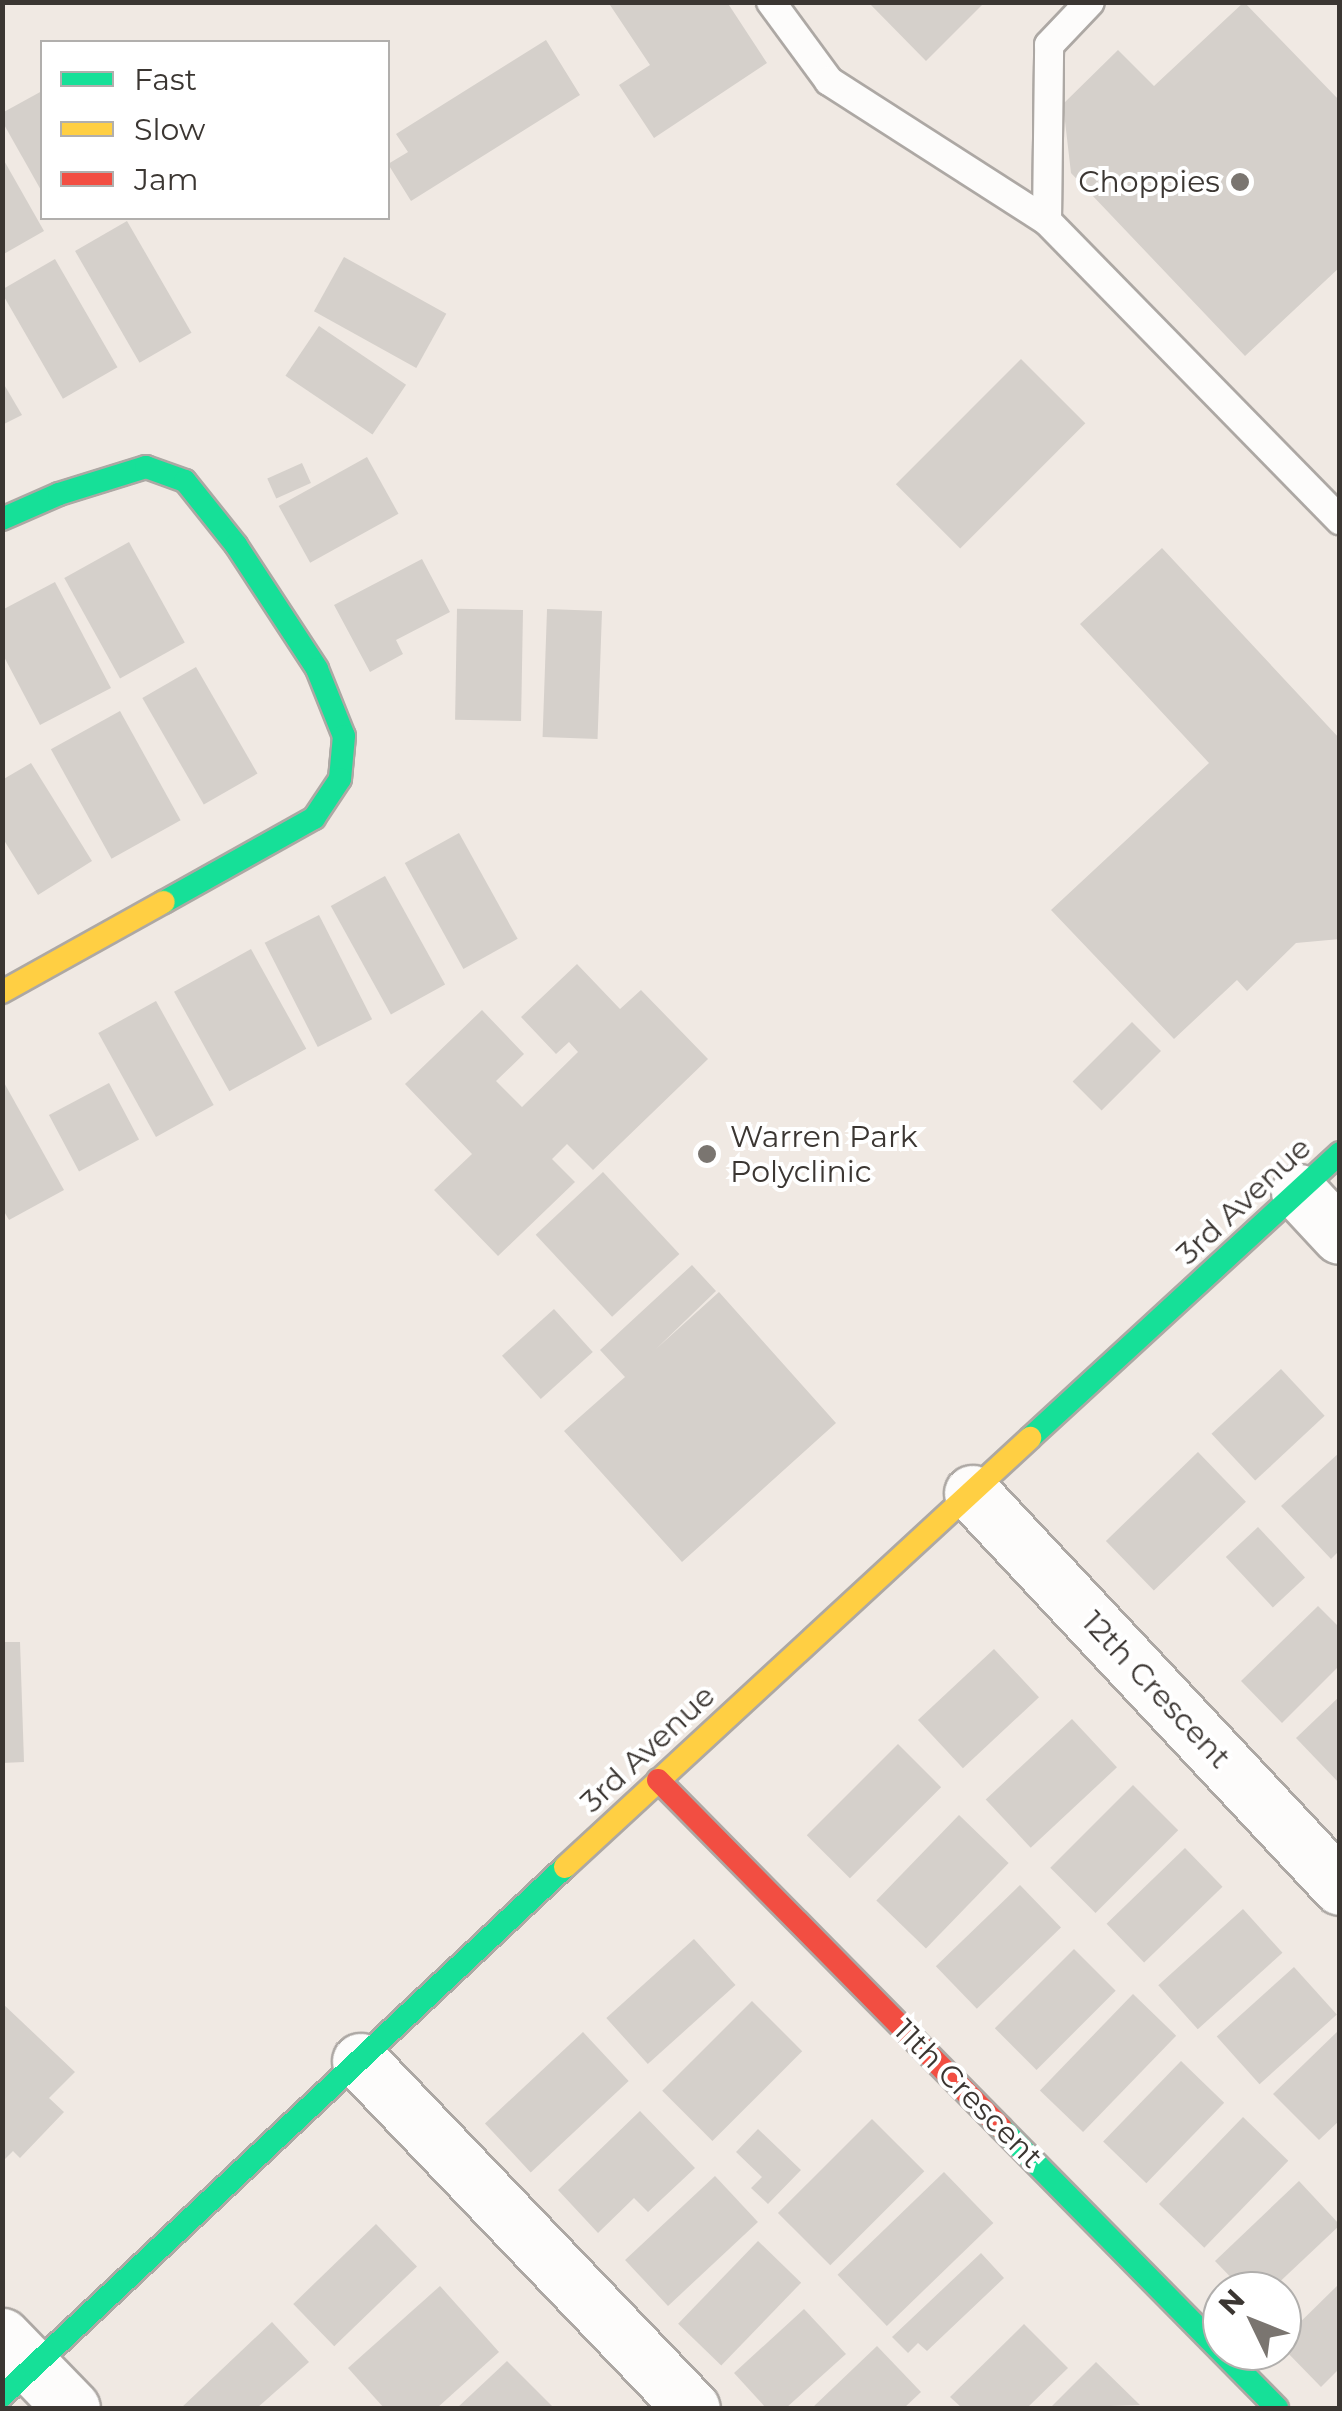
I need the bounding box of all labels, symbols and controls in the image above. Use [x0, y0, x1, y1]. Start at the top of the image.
legend [40, 40, 390, 220]
text: Fast [134, 61, 197, 98]
text: Slow [134, 111, 205, 148]
text: Jam [134, 161, 199, 198]
place label: Choppies [1078, 164, 1220, 200]
marker: Choppies [1229, 171, 1251, 193]
place label: Warren Park Polyclinic [730, 1119, 918, 1190]
street label: 3rd Avenue [1170, 1130, 1318, 1272]
marker: Warren Park Polyclinic [694, 1141, 720, 1167]
street label: 12th Crescent [1074, 1604, 1238, 1776]
street label: 3rd Avenue [574, 1678, 722, 1820]
street label: 11th Crescent [886, 2012, 1050, 2176]
north arrow [1202, 2271, 1302, 2371]
text: N [1211, 2282, 1252, 2322]

